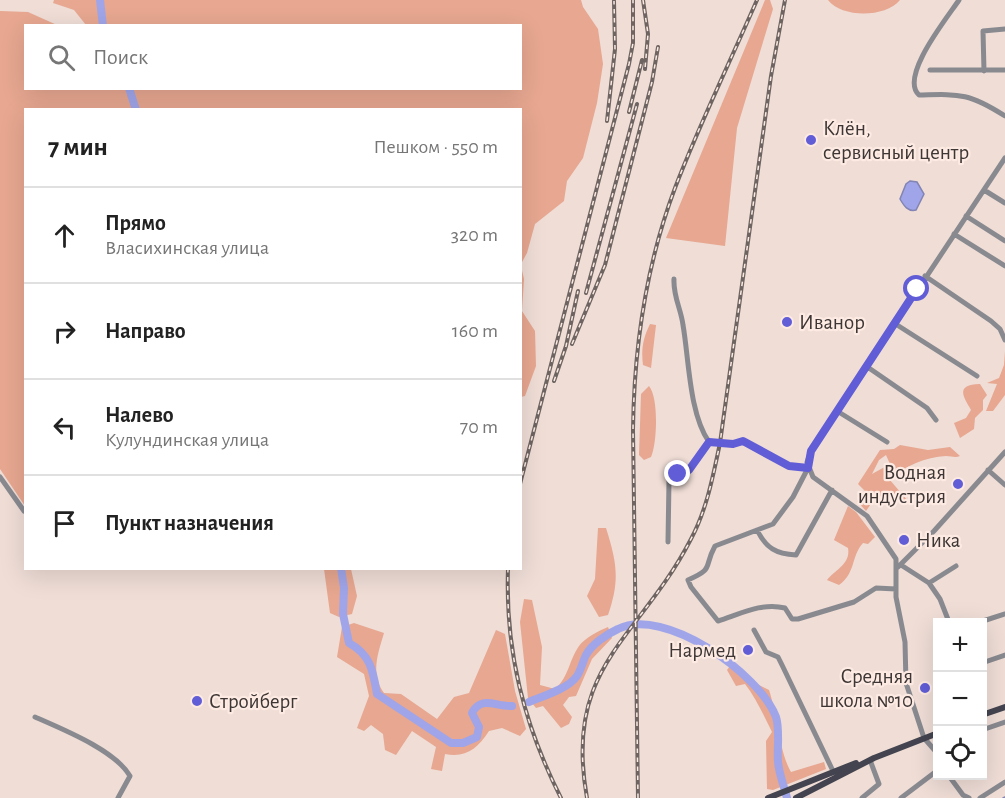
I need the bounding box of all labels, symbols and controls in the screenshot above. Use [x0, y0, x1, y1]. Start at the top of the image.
search box [24, 24, 522, 90]
icon: search [45, 41, 78, 74]
text: Поиск [93, 46, 148, 68]
place label: Клён, сервисный центр [823, 118, 969, 163]
marker: Клён, сервисный центр [804, 133, 818, 147]
text: 7 мин [48, 134, 108, 160]
text: Пешком · 550 m [374, 137, 498, 157]
text: Прямо [105, 212, 166, 234]
icon: ahead [48, 219, 81, 252]
text: 320 m [451, 225, 498, 245]
text: Власихинская улица [105, 238, 269, 258]
route start [903, 275, 929, 301]
place label: Иванор [799, 312, 865, 333]
icon: right [48, 315, 81, 348]
marker: Иванор [780, 315, 794, 329]
text: Направо [105, 320, 186, 342]
text: 160 m [452, 321, 498, 341]
text: Налево [105, 404, 174, 426]
icon: left [48, 411, 81, 444]
text: 70 m [460, 417, 498, 437]
text: Кулундинская улица [105, 430, 269, 450]
route end [664, 460, 690, 486]
place label: Водная индустрия [858, 462, 946, 507]
marker: Водная индустрия [951, 477, 965, 491]
icon: arrive [48, 507, 81, 540]
text: Пункт назначения [105, 512, 274, 534]
place label: Ника [916, 530, 961, 551]
marker: Ника [897, 533, 911, 547]
map controls [933, 618, 987, 780]
button: + [933, 618, 987, 672]
place label: Нармед [668, 640, 736, 661]
marker: Нармед [741, 643, 755, 657]
place label: Средняя школа №10 [820, 666, 913, 711]
button: − [933, 672, 987, 726]
marker: Средняя школа №10 [918, 681, 932, 695]
place label: Стройберг [209, 691, 298, 712]
marker: Стройберг [190, 694, 204, 708]
button: locate [933, 726, 987, 780]

